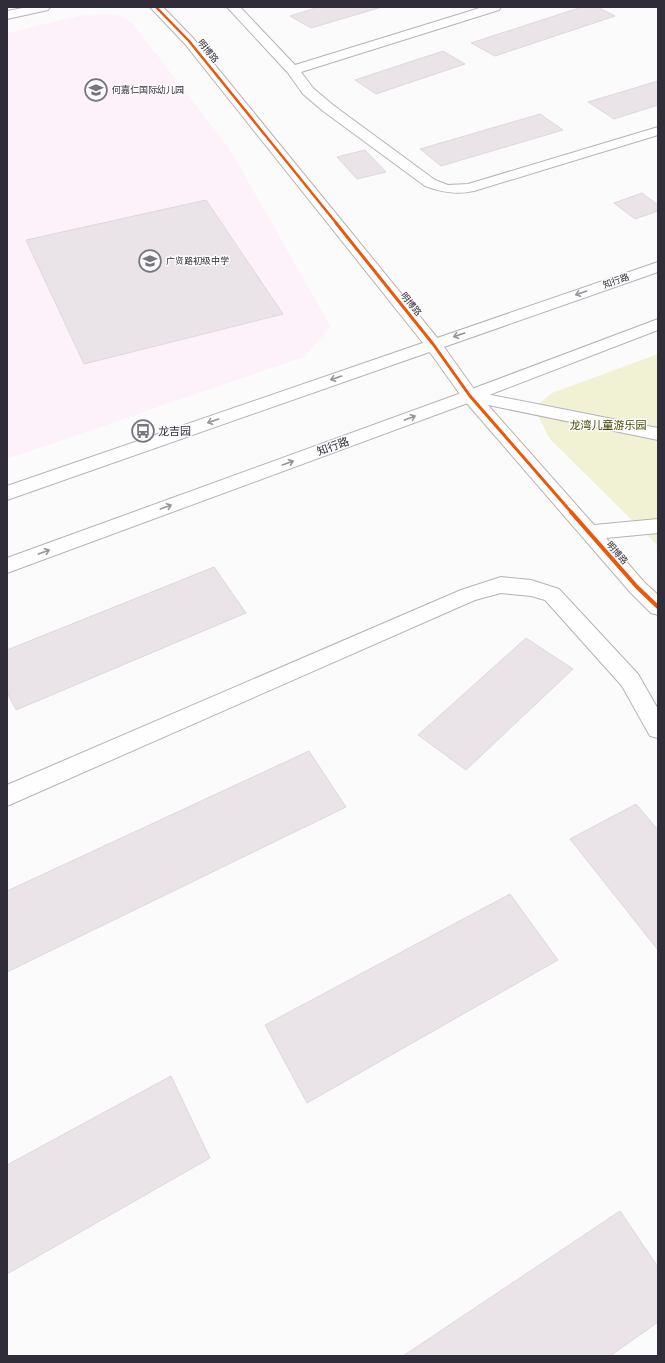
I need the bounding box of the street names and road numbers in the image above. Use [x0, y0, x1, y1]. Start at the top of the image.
street label: 明博路 [196, 37, 221, 65]
street label: 知行路 [601, 271, 630, 290]
street label: 明博路 [399, 290, 424, 318]
street label: 知行路 [315, 434, 351, 457]
street label: 明博路 [604, 539, 630, 566]

